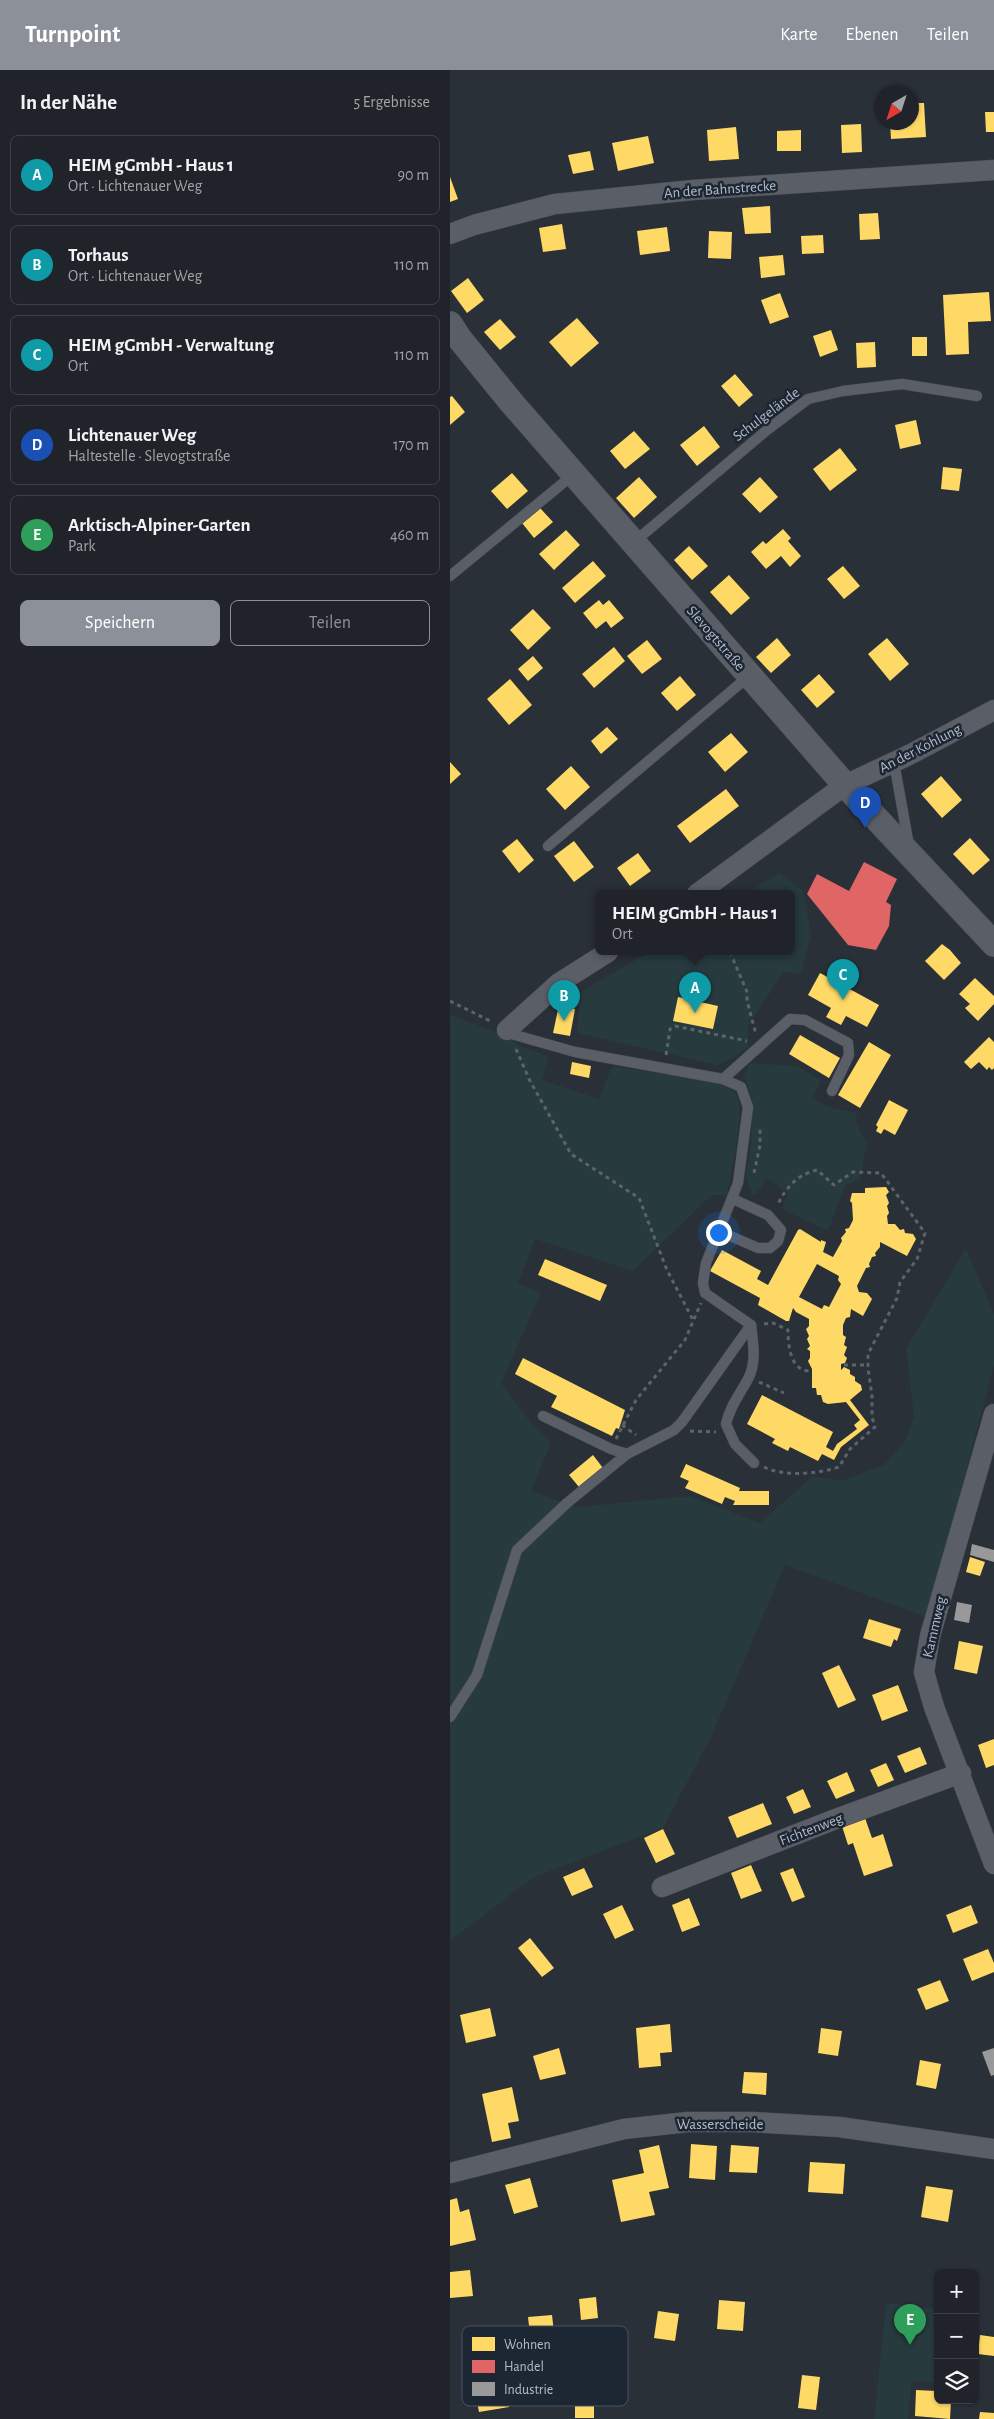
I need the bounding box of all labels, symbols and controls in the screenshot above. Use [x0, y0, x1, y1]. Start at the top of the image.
text: Turnpoint [25, 23, 120, 47]
text: Karte [780, 26, 818, 44]
text: Ebenen [846, 26, 899, 44]
text: Teilen [927, 26, 969, 44]
north arrow [874, 85, 919, 130]
text: In der Nähe [20, 92, 117, 113]
text: 5 Ergebnisse [353, 94, 430, 110]
text: HEIM gGmbH - Haus 1 [68, 156, 234, 175]
text: A [32, 167, 42, 183]
text: 90 m [398, 167, 429, 183]
text: Ort · Lichtenauer Weg [68, 178, 202, 194]
street label: An der Bahnstrecke [663, 178, 777, 201]
text: Torhaus [68, 246, 129, 265]
text: B [32, 257, 42, 273]
text: 110 m [394, 257, 429, 273]
text: Ort · Lichtenauer Weg [68, 268, 202, 284]
text: HEIM gGmbH - Verwaltung [68, 336, 274, 355]
text: C [33, 347, 41, 363]
text: 110 m [394, 347, 429, 363]
text: Ort [68, 358, 88, 374]
street label: Schulgelände [730, 385, 802, 444]
text: Lichtenauer Weg [68, 426, 196, 445]
text: D [32, 437, 42, 453]
text: 170 m [393, 437, 429, 453]
text: Haltestelle · Slevogtstraße [68, 448, 230, 464]
text: Arktisch-Alpiner-Garten [68, 516, 250, 535]
text: E [33, 527, 41, 543]
text: 460 m [390, 527, 429, 543]
text: Park [68, 538, 96, 554]
button: Speichern [20, 600, 220, 646]
button: Teilen [230, 600, 430, 646]
street label: Slevogtstraße [684, 603, 748, 674]
street label: An der Kohlung [877, 721, 964, 776]
pin: D [849, 787, 881, 828]
popup [595, 890, 795, 955]
text: HEIM gGmbH - Haus 1 [612, 904, 778, 923]
text: Ort [612, 926, 633, 942]
pin: C [827, 959, 859, 1000]
pin: A [679, 972, 711, 1013]
pin: B [548, 980, 580, 1021]
your location [706, 1220, 732, 1246]
street label: Kammweg [920, 1594, 949, 1659]
street label: Fichtenweg [777, 1810, 846, 1848]
street label: Wasserscheide [677, 2117, 763, 2132]
map controls [934, 2269, 979, 2404]
button: + [934, 2269, 979, 2314]
pin: E [894, 2304, 926, 2345]
button: − [934, 2314, 979, 2359]
legend [462, 2326, 628, 2406]
text: Wohnen [504, 2338, 551, 2352]
button: layers [934, 2359, 979, 2404]
text: Handel [504, 2360, 544, 2374]
text: Industrie [504, 2383, 553, 2397]

